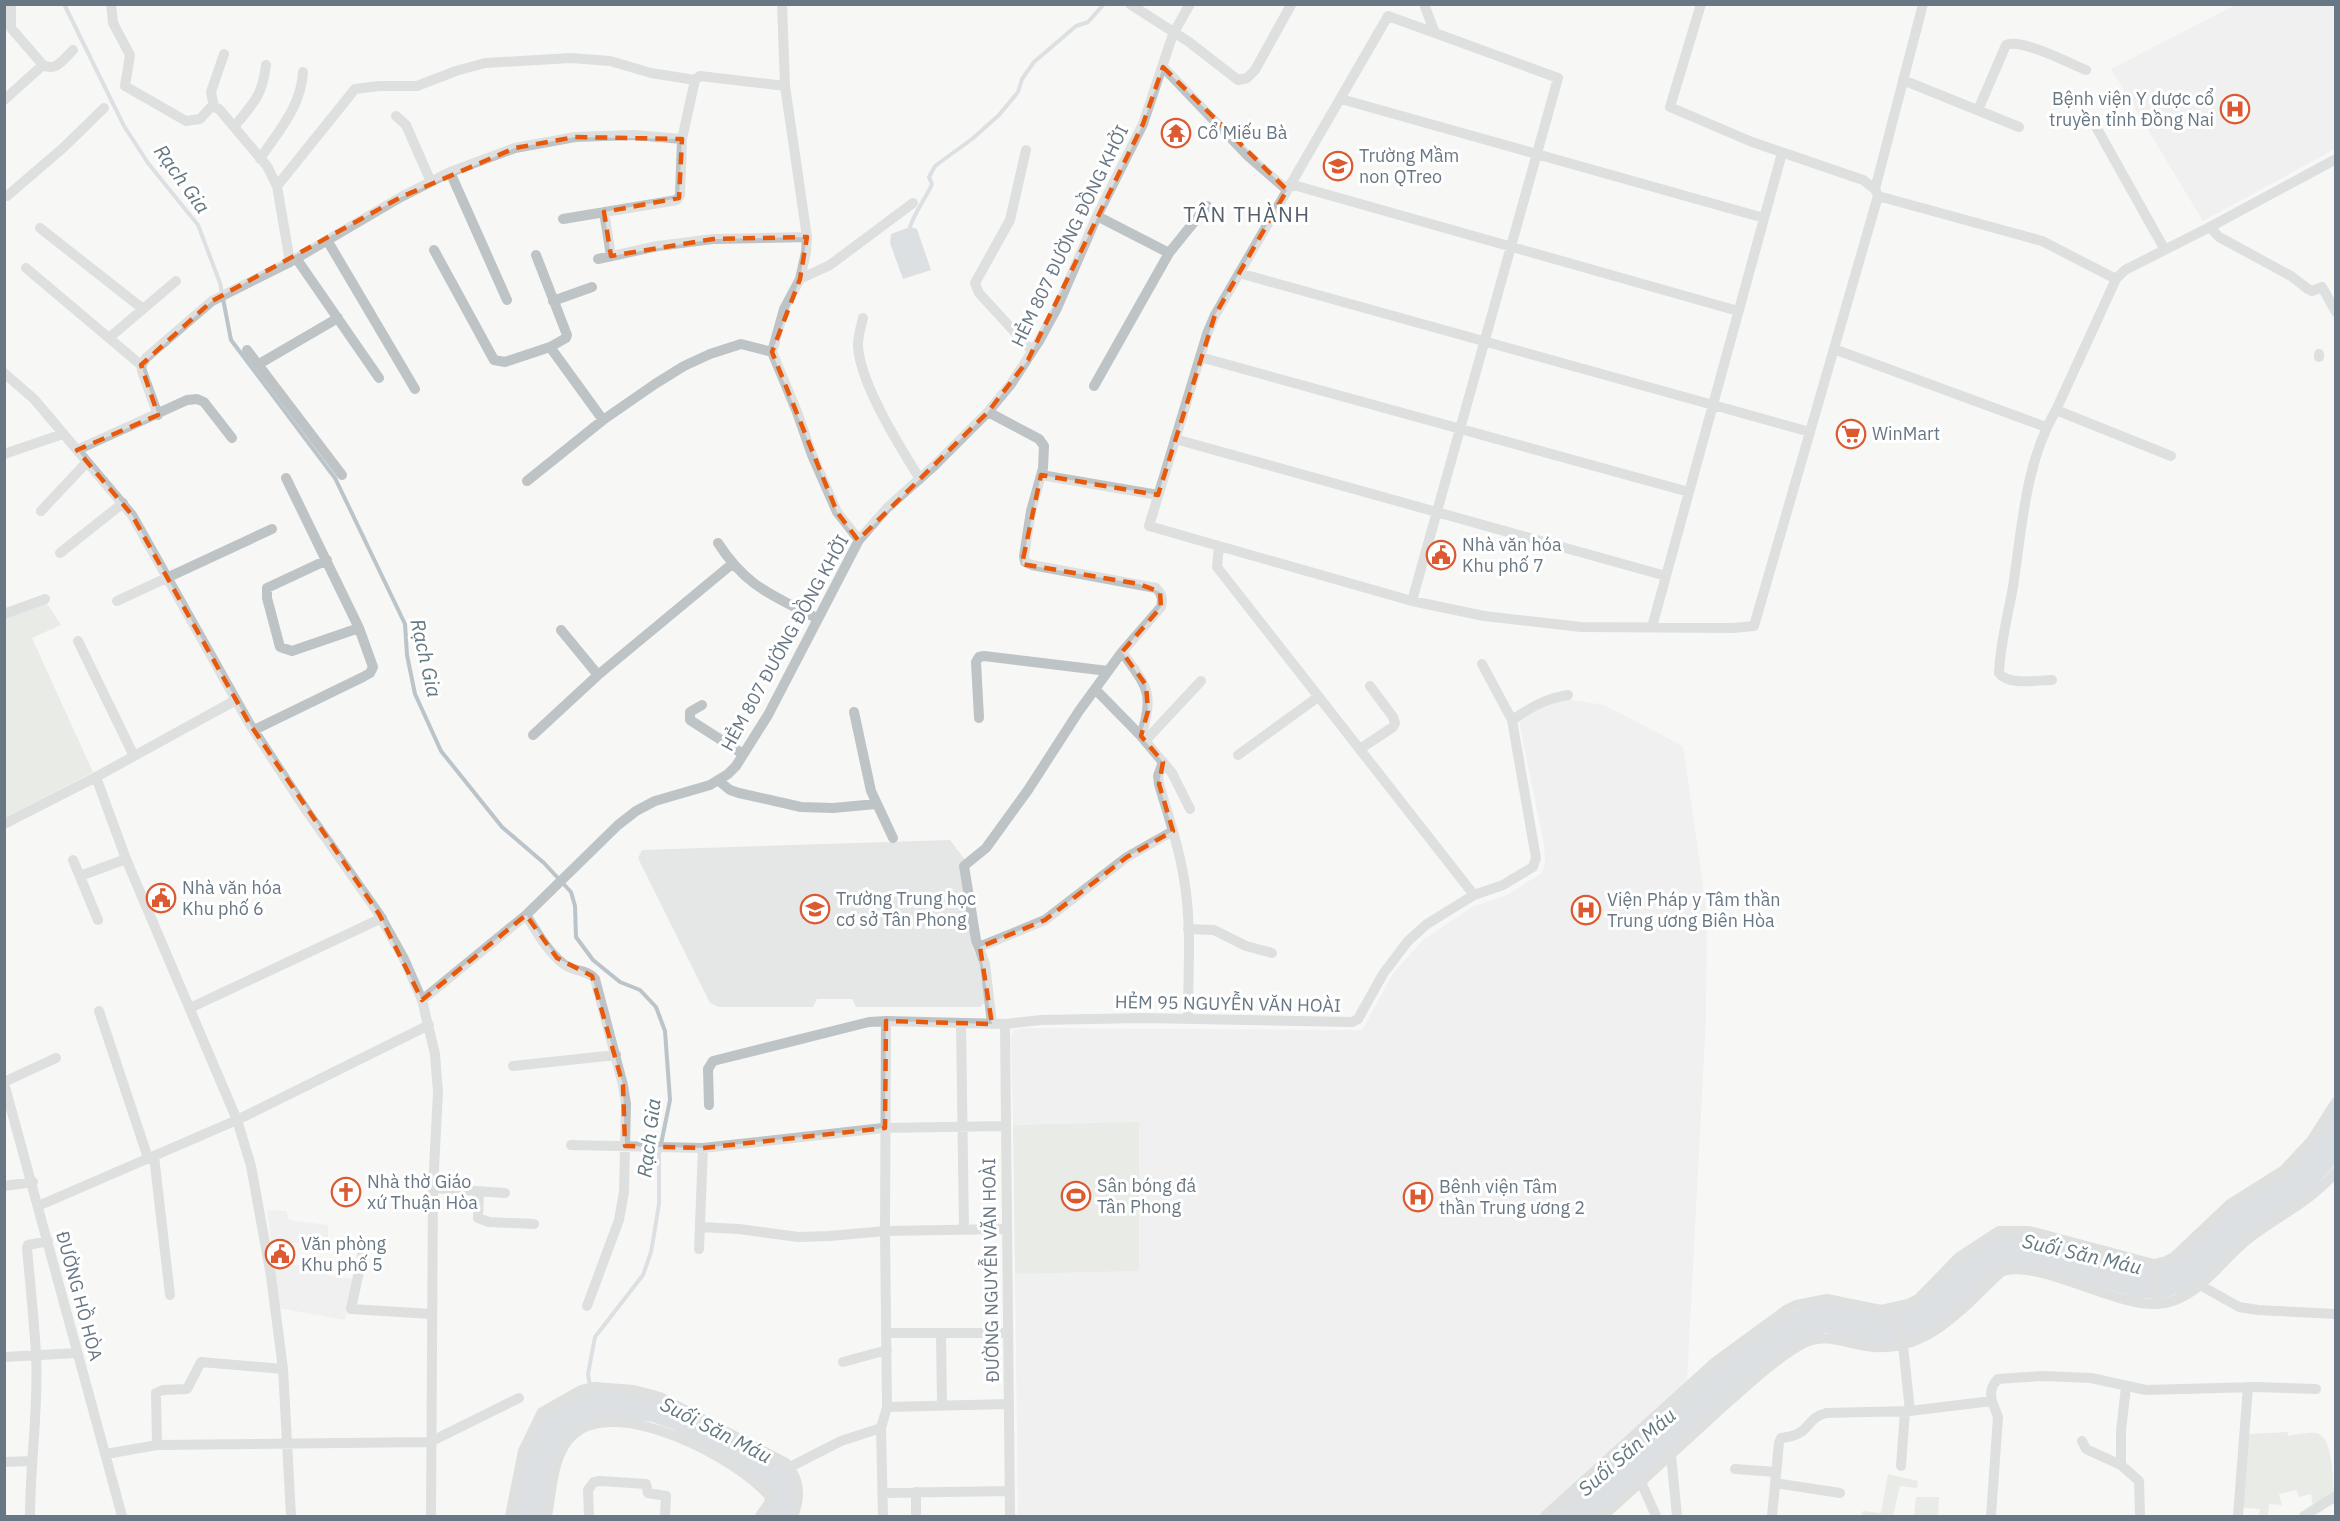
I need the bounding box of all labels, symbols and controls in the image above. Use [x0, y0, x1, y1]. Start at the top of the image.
place label: Bệnh viện Y dược cổ truyền tỉnh Đồng Nai [2049, 87, 2214, 131]
hospital icon: Bệnh viện Y dược cổ truyền tỉnh Đồng Nai [2219, 93, 2251, 125]
temple icon: Cổ Miếu Bà [1160, 117, 1192, 149]
street label: HẺM 807 ĐƯỜNG ĐỒNG KHỞI [1003, 120, 1133, 350]
place label: Cổ Miếu Bà [1197, 121, 1288, 144]
water label: Rạch Gia [148, 139, 217, 219]
place label: Trường Mầm non QTreo [1359, 144, 1459, 188]
school or university icon: Trường Mầm non QTreo [1322, 150, 1354, 182]
district label: TÂN THÀNH [1183, 200, 1311, 228]
supermarket icon: WinMart [1835, 418, 1867, 450]
place label: WinMart [1872, 422, 1940, 445]
street label: HẺM 807 ĐƯỜNG ĐỒNG KHỞI [713, 529, 854, 755]
place label: Nhà văn hóa Khu phố 7 [1462, 533, 1562, 577]
public building icon: Nhà văn hóa Khu phố 7 [1425, 539, 1457, 571]
water label: Rạch Gia [404, 616, 449, 700]
place label: Nhà văn hóa Khu phố 6 [182, 876, 282, 920]
public building icon: Nhà văn hóa Khu phố 6 [145, 882, 177, 914]
place label: Trường Trung học cơ sở Tân Phong [836, 887, 976, 931]
place label: Viện Pháp y Tâm thần Trung ương Biên Hòa [1607, 888, 1780, 932]
school or university icon: Trường Trung học cơ sở Tân Phong [799, 893, 831, 925]
hospital icon: Viện Pháp y Tâm thần Trung ương Biên Hòa [1570, 894, 1602, 926]
street label: HẺM 95 NGUYỄN VĂN HOÀI [1115, 988, 1341, 1017]
water label: Rạch Gia [630, 1097, 667, 1179]
street label: ĐƯỜNG NGUYỄN VĂN HOÀI [975, 1157, 1004, 1383]
place label: Nhà thờ Giáo xứ Thuận Hòa [367, 1170, 478, 1214]
place label: Sân bóng đá Tân Phong [1097, 1174, 1197, 1218]
place label: Bệnh viện Tâm thần Trung ương 2 [1439, 1175, 1585, 1219]
church icon: Nhà thờ Giáo xứ Thuận Hòa [330, 1176, 362, 1208]
sports icon: Sân bóng đá Tân Phong [1060, 1180, 1092, 1212]
hospital icon: Bệnh viện Tâm thần Trung ương 2 [1402, 1181, 1434, 1213]
water label: Suối Săn Máu [2020, 1227, 2144, 1280]
street label: ĐƯỜNG HỒ HÒA [51, 1228, 111, 1364]
place label: Văn phòng Khu phố 5 [301, 1232, 386, 1276]
public building icon: Văn phòng Khu phố 5 [264, 1238, 296, 1270]
water label: Suối Săn Máu [656, 1390, 777, 1469]
water label: Suối Săn Máu [1572, 1402, 1681, 1502]

